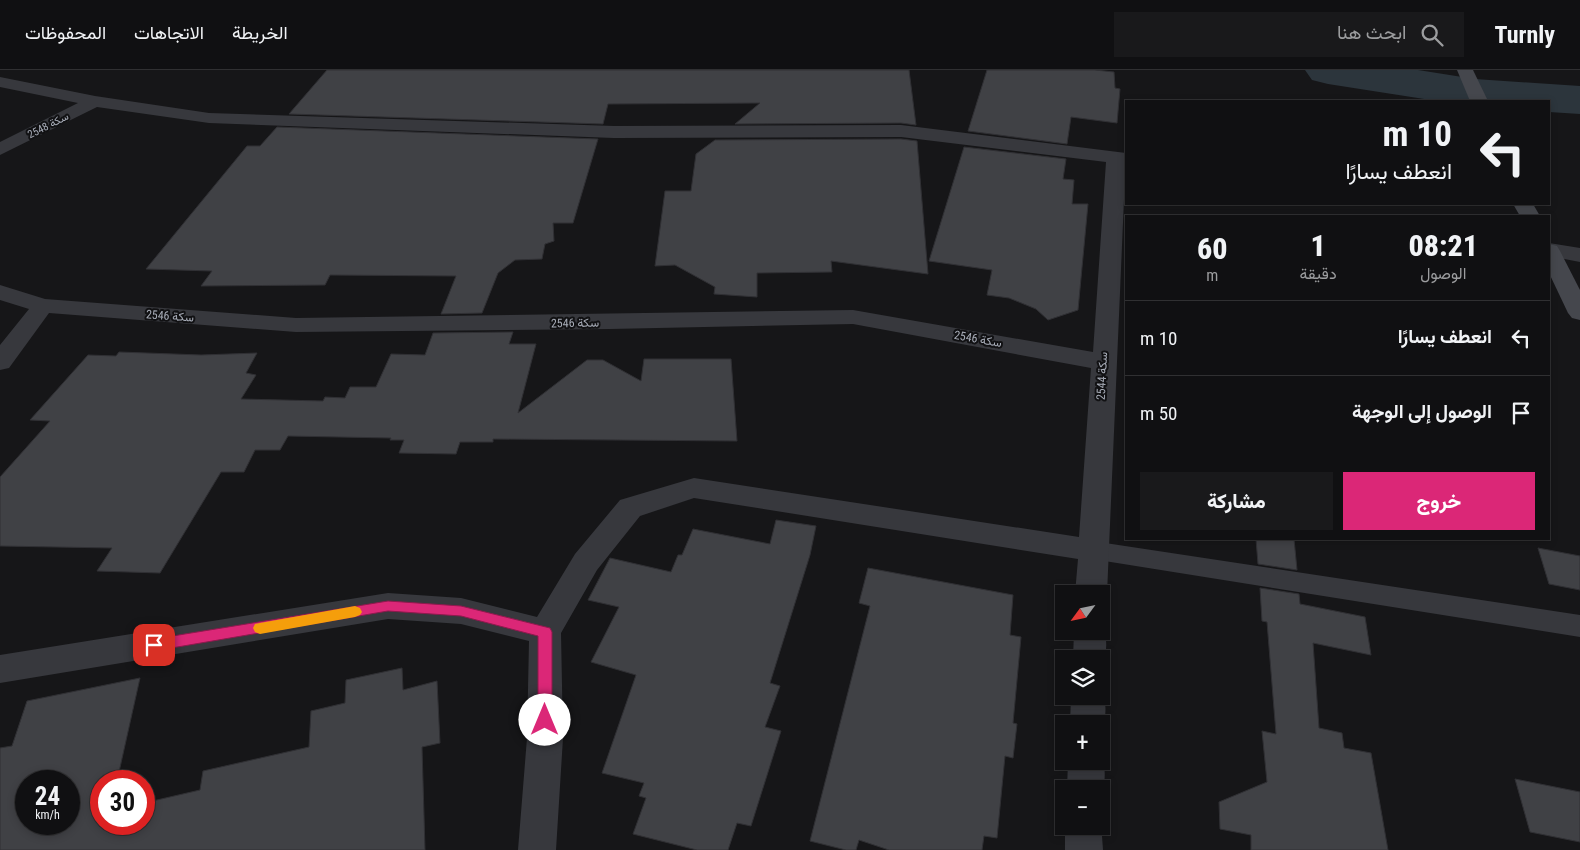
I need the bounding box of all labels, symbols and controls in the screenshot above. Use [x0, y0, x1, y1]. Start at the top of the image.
search box [1114, 12, 1464, 57]
text: ابحث هنا [1337, 21, 1406, 44]
icon: search [1418, 21, 1446, 49]
text: Turnly [1494, 21, 1555, 49]
text: المحفوظات [25, 22, 106, 43]
text: الاتجاهات [134, 22, 204, 43]
text: الخريطة [232, 22, 288, 43]
street label: سكة 2548 [26, 109, 71, 141]
text: 10 m [1383, 114, 1452, 155]
icon: left [1470, 120, 1535, 185]
text: انعطف يسارًا [1345, 159, 1452, 184]
text: 1 [1310, 228, 1326, 263]
text: 08:21 [1409, 228, 1478, 263]
text: 60 [1197, 231, 1228, 266]
text: دقيقة [1300, 264, 1337, 283]
text: الوصول [1420, 264, 1466, 283]
text: m [1206, 266, 1218, 285]
street label: سكة 2546 [145, 307, 195, 325]
street label: سكة 2546 [551, 316, 599, 330]
icon: left [1507, 324, 1535, 352]
text: انعطف يسارًا [1398, 325, 1492, 348]
text: 10 m [1140, 327, 1177, 350]
street label: سكة 2546 [953, 328, 1003, 350]
street label: سكة 2544 [1094, 352, 1110, 400]
icon: arrive [1507, 399, 1535, 427]
text: الوصول إلى الوجهة [1352, 400, 1492, 423]
text: 50 m [1140, 402, 1177, 425]
button: مشاركة [1140, 472, 1333, 530]
button: خروج [1343, 472, 1535, 530]
north arrow [1055, 585, 1110, 640]
map controls [1055, 585, 1110, 835]
pin [133, 624, 175, 666]
icon: arrive [140, 631, 168, 659]
button: layers [1055, 650, 1110, 705]
position arrow [518, 693, 570, 745]
button: + [1055, 715, 1110, 770]
speed limit sign: 30 [90, 770, 155, 835]
button: − [1055, 780, 1110, 835]
text: 24 [35, 782, 60, 811]
text: km/h [35, 808, 60, 822]

